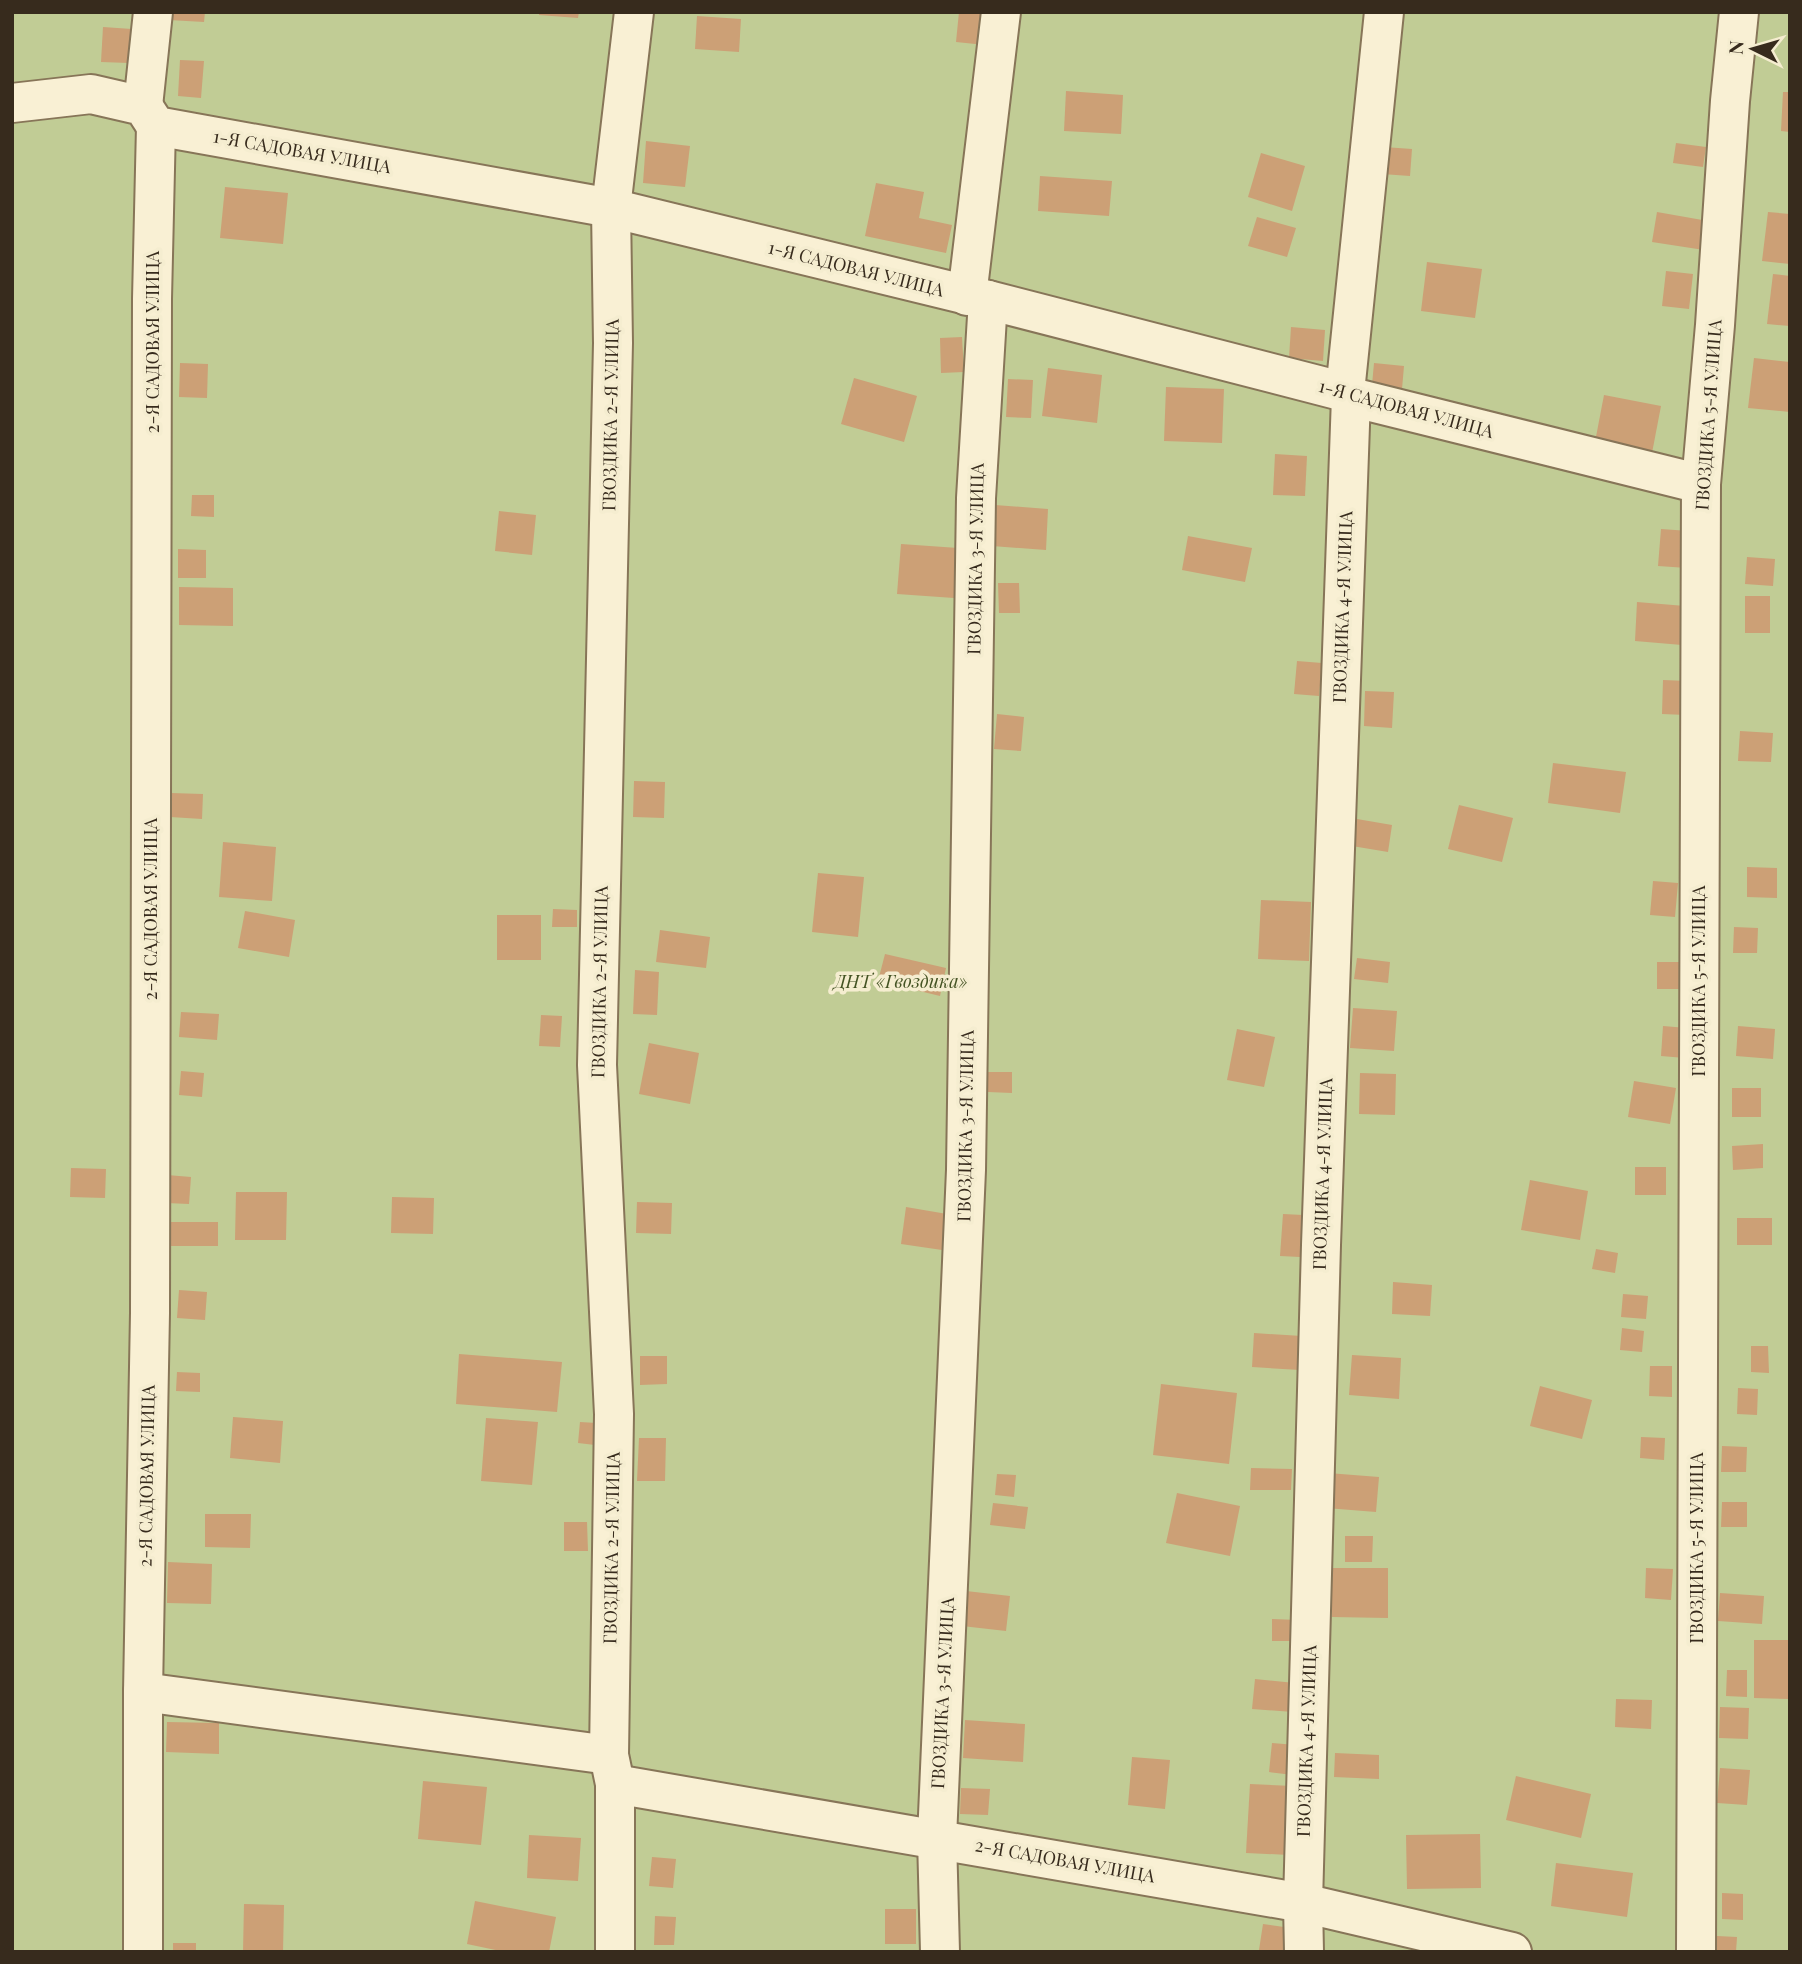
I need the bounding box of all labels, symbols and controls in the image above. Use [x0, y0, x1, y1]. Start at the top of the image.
north arrow [1718, 14, 1788, 84]
text: N [1722, 39, 1749, 55]
street label: 1-Я САДОВАЯ УЛИЦА [211, 124, 394, 179]
street label: 1-Я САДОВАЯ УЛИЦА [766, 235, 947, 302]
street label: 2-Я САДОВАЯ УЛИЦА [140, 250, 164, 433]
street label: ГВОЗДИКА 2-Я УЛИЦА [596, 318, 624, 511]
street label: ГВОЗДИКА 5-Я УЛИЦА [1689, 318, 1727, 511]
street label: 1-Я САДОВАЯ УЛИЦА [1316, 373, 1497, 443]
street label: ГВОЗДИКА 3-Я УЛИЦА [961, 462, 989, 655]
street label: ГВОЗДИКА 4-Я УЛИЦА [1327, 510, 1357, 703]
street label: 2-Я САДОВАЯ УЛИЦА [138, 817, 162, 1000]
street label: ГВОЗДИКА 2-Я УЛИЦА [585, 885, 613, 1078]
street label: ГВОЗДИКА 5-Я УЛИЦА [1686, 885, 1710, 1077]
park label: ДНТ «Гвоздика» [831, 969, 968, 993]
street label: ГВОЗДИКА 3-Я УЛИЦА [951, 1029, 979, 1222]
street label: ГВОЗДИКА 4-Я УЛИЦА [1307, 1077, 1337, 1270]
street label: 2-Я САДОВАЯ УЛИЦА [132, 1384, 160, 1567]
street label: ГВОЗДИКА 2-Я УЛИЦА [597, 1451, 625, 1644]
street label: ГВОЗДИКА 5-Я УЛИЦА [1684, 1452, 1708, 1644]
street label: ГВОЗДИКА 3-Я УЛИЦА [925, 1596, 959, 1789]
street label: ГВОЗДИКА 4-Я УЛИЦА [1291, 1644, 1321, 1837]
street label: 2-Я САДОВАЯ УЛИЦА [973, 1832, 1158, 1888]

